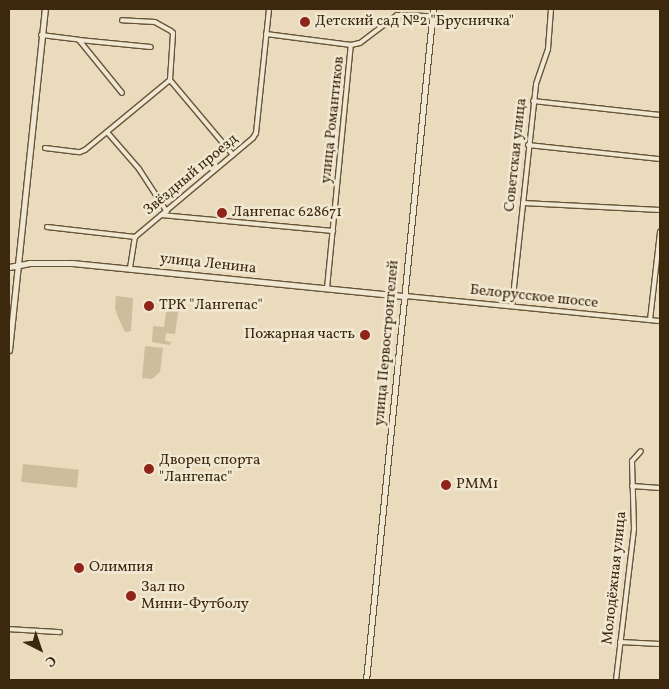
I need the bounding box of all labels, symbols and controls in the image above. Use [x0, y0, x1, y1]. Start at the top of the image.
place label: Детский сад №2 "Брусничка" [315, 13, 514, 31]
marker: Детский сад №2 "Брусничка" [299, 16, 311, 28]
street label: улица Романтиков [317, 56, 349, 184]
street label: Советская улица [501, 97, 531, 213]
street label: Звёздный проезд [140, 130, 242, 220]
place label: Лангепас 628671 [232, 204, 342, 222]
marker: Лангепас 628671 [216, 207, 228, 219]
street label: улица Ленина [159, 250, 257, 278]
street label: улица Первостроителей [371, 259, 403, 427]
street label: Белорусское шоссе [469, 281, 599, 313]
place label: ТРК "Лангепас" [159, 297, 263, 315]
marker: ТРК "Лангепас" [143, 300, 155, 312]
place label: Пожарная часть [244, 326, 355, 344]
marker: Пожарная часть [359, 329, 371, 341]
place label: Дворец спорта "Лангепас" [159, 451, 260, 486]
marker: Дворец спорта "Лангепас" [143, 463, 155, 475]
place label: РММ1 [456, 476, 498, 494]
marker: РММ1 [440, 479, 452, 491]
street label: Молодёжная улица [599, 510, 631, 646]
place label: Олимпия [89, 559, 153, 577]
marker: Олимпия [73, 562, 85, 574]
place label: Зал по Мини-Футболу [141, 578, 249, 613]
marker: Зал по Мини-Футболу [125, 590, 137, 602]
north arrow [15, 624, 65, 674]
text: С [41, 651, 60, 671]

